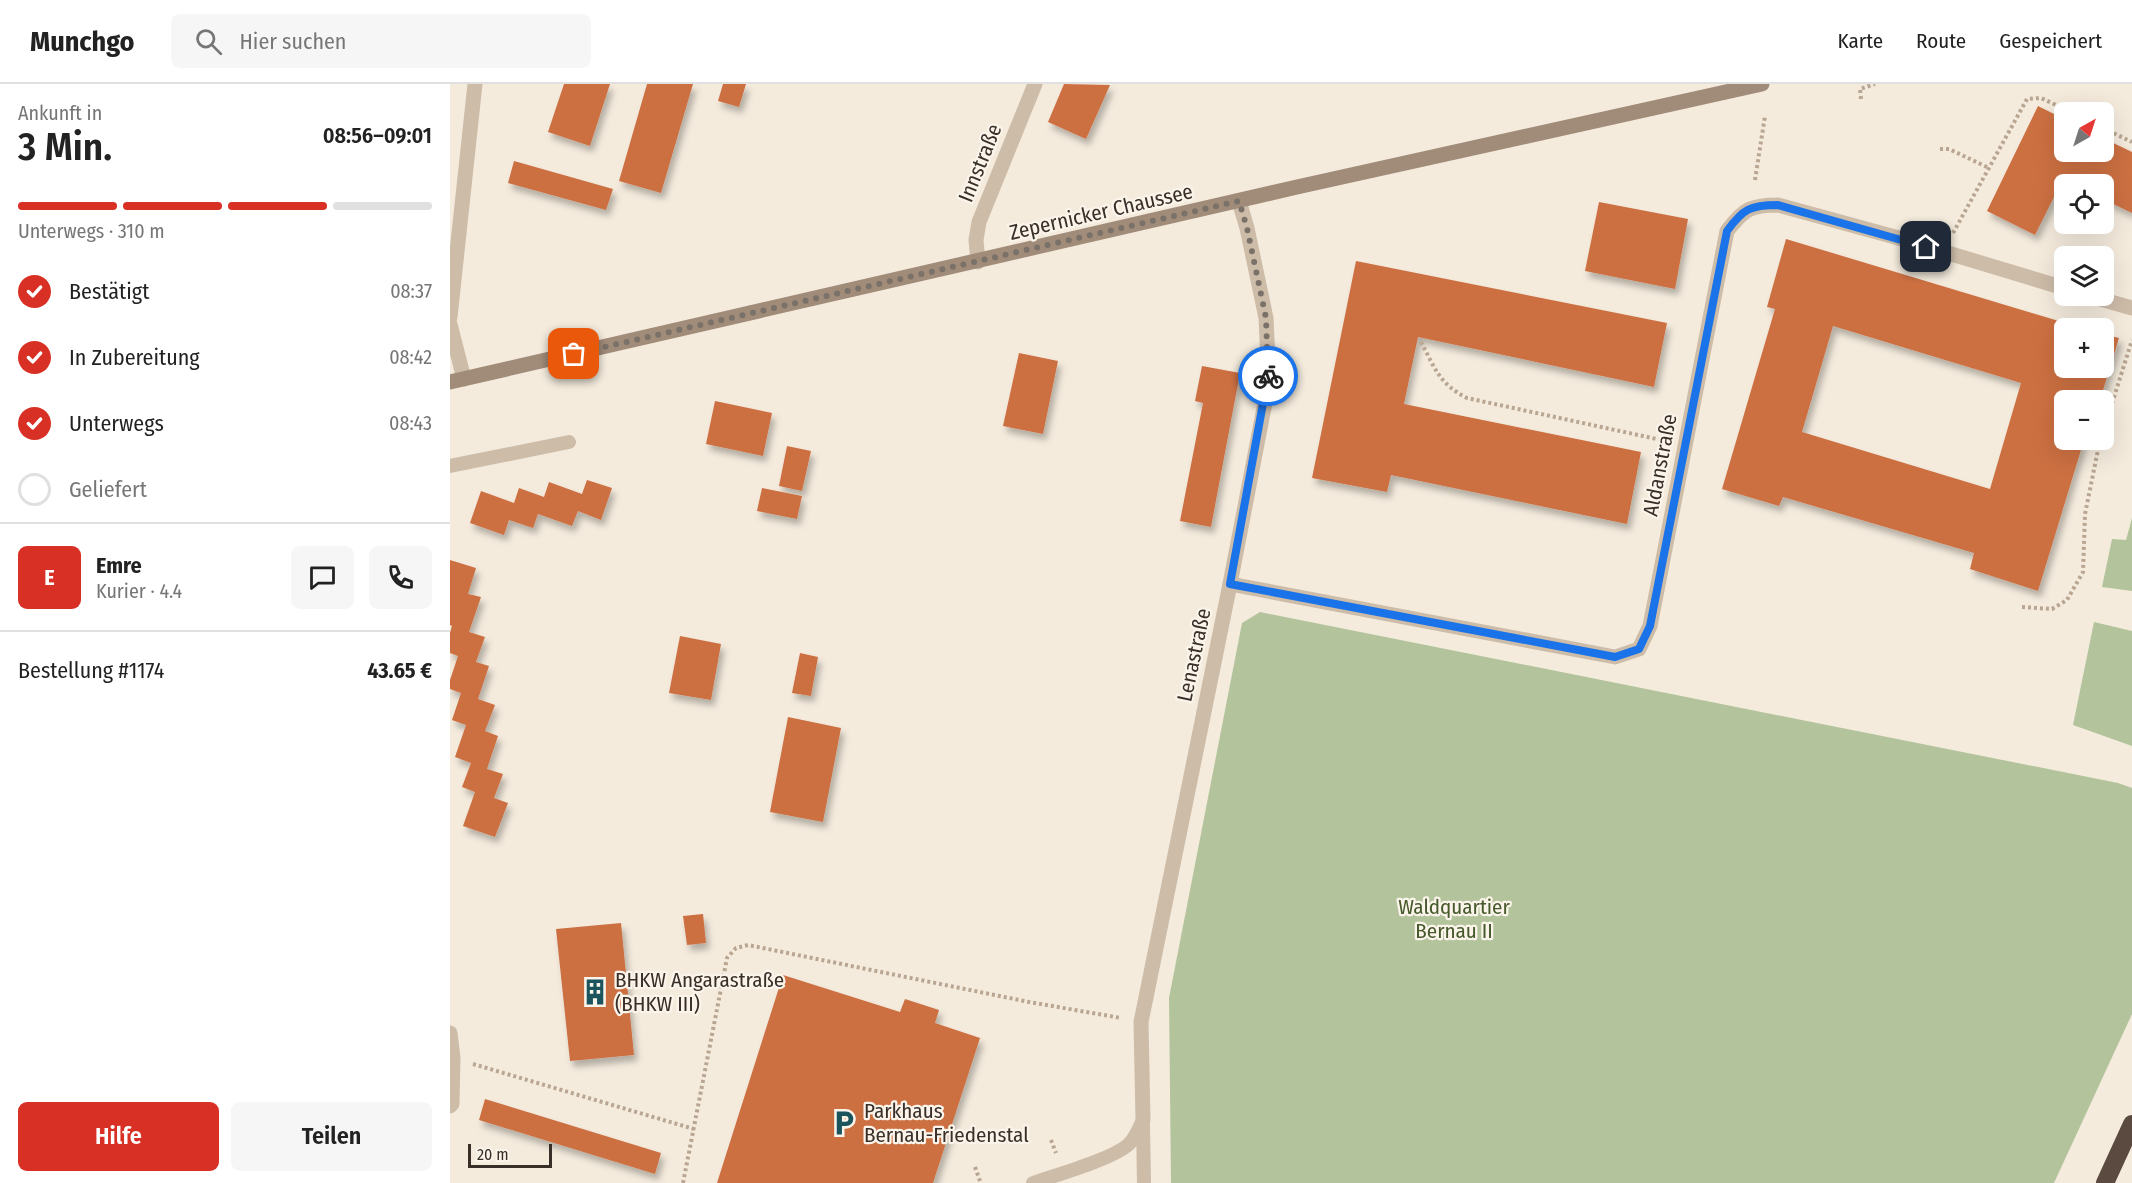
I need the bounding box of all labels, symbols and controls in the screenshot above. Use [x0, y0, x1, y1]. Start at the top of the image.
search box [171, 14, 591, 68]
text: Munchgo [30, 25, 135, 58]
icon: search [192, 25, 225, 58]
text: Hier suchen [240, 28, 346, 55]
text: Karte [1838, 28, 1883, 54]
text: Route [1916, 28, 1966, 54]
text: Gespeichert [1999, 28, 2102, 54]
text: Ankunft in [18, 101, 102, 125]
north arrow [2054, 102, 2114, 162]
map controls [2054, 102, 2114, 450]
street label: Innstraße [953, 120, 1007, 206]
text: 08:56–09:01 [323, 122, 432, 149]
text: 3 Min. [18, 124, 112, 170]
button: locate [2054, 174, 2114, 234]
street label: Zepernicker Chaussee [1007, 178, 1195, 246]
text: Unterwegs · 310 m [18, 219, 165, 243]
pin [1900, 221, 1951, 272]
icon: home [1909, 230, 1942, 263]
button: layers [2054, 246, 2114, 306]
icon: check [18, 275, 51, 308]
text: Bestätigt [69, 278, 149, 305]
text: 08:37 [390, 279, 432, 303]
button: + [2054, 318, 2114, 378]
pin [548, 328, 599, 379]
icon: bag [557, 337, 590, 370]
icon: check [18, 341, 51, 374]
text: In Zubereitung [69, 344, 200, 371]
text: 08:42 [389, 345, 432, 369]
courier [1238, 346, 1298, 406]
icon: bike [1252, 360, 1285, 393]
button: − [2054, 390, 2114, 450]
icon: check [18, 407, 51, 440]
text: Unterwegs [69, 410, 164, 437]
text: 08:43 [389, 411, 432, 435]
street label: Aldanstraße [1637, 412, 1683, 518]
text: Geliefert [69, 476, 147, 503]
button: chat [291, 546, 354, 609]
button: phone [369, 546, 432, 609]
text: Emre [96, 552, 142, 579]
text: E [44, 564, 55, 591]
text: Kurier · 4.4 [96, 579, 182, 603]
street label: Lenastraße [1171, 606, 1217, 704]
text: Bestellung #1174 [18, 657, 164, 684]
text: 43.65 € [367, 657, 432, 684]
park label: Waldquartier Bernau II [1398, 894, 1510, 944]
place label: BHKW Angarastraße (BHKW III) [615, 967, 784, 1017]
building icon: BHKW Angarastraße (BHKW III) [580, 977, 610, 1007]
place label: Parkhaus Bernau-Friedenstal [864, 1098, 1029, 1148]
button: Hilfe [18, 1102, 219, 1171]
button: Teilen [231, 1102, 432, 1171]
parking icon: Parkhaus Bernau-Friedenstal [829, 1108, 859, 1138]
scale bar [468, 1141, 552, 1168]
text: 20 m [477, 1145, 508, 1164]

